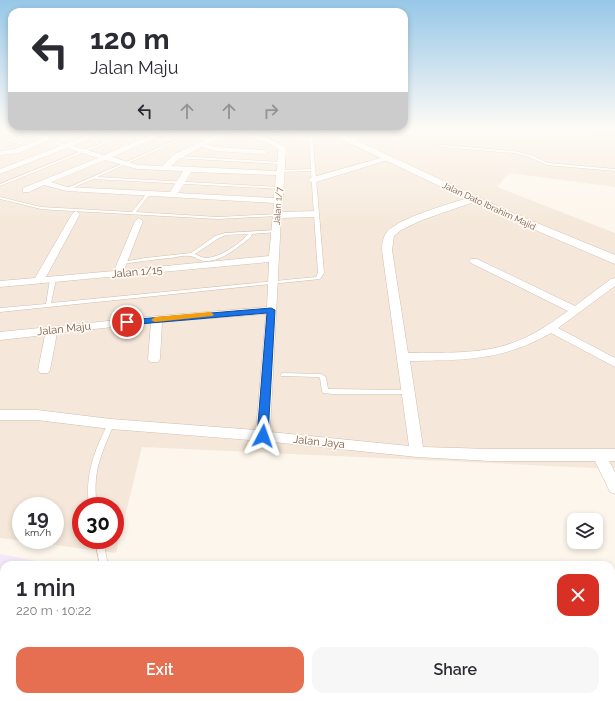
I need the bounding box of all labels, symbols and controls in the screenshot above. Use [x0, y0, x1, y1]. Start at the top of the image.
text: 120 m [90, 23, 170, 56]
icon: left [24, 24, 76, 76]
text: Jalan Maju [90, 57, 178, 78]
icon: left [134, 100, 156, 122]
icon: ahead [176, 100, 198, 122]
icon: ahead [218, 100, 240, 122]
icon: right [260, 100, 282, 122]
street label: Jalan Dato Ibrahim Majid [441, 180, 538, 232]
street label: Jalan 1/7 [272, 186, 284, 225]
street label: Jalan 1/15 [111, 263, 163, 281]
pin [110, 305, 144, 339]
icon: arrive [116, 311, 138, 333]
street label: Jalan Maju [36, 320, 92, 338]
position arrow [242, 415, 284, 457]
street label: Jalan Jaya [292, 433, 346, 451]
speed limit sign: 30 [72, 497, 124, 549]
text: 19 [27, 506, 49, 530]
map controls [567, 513, 603, 549]
button: layers [567, 513, 603, 549]
text: km/h [25, 527, 51, 538]
text: 1 min [16, 573, 76, 602]
button: close [557, 574, 599, 616]
text: 220 m · 10:22 [16, 603, 91, 618]
button: Exit [16, 647, 304, 693]
button: Share [312, 647, 599, 693]

